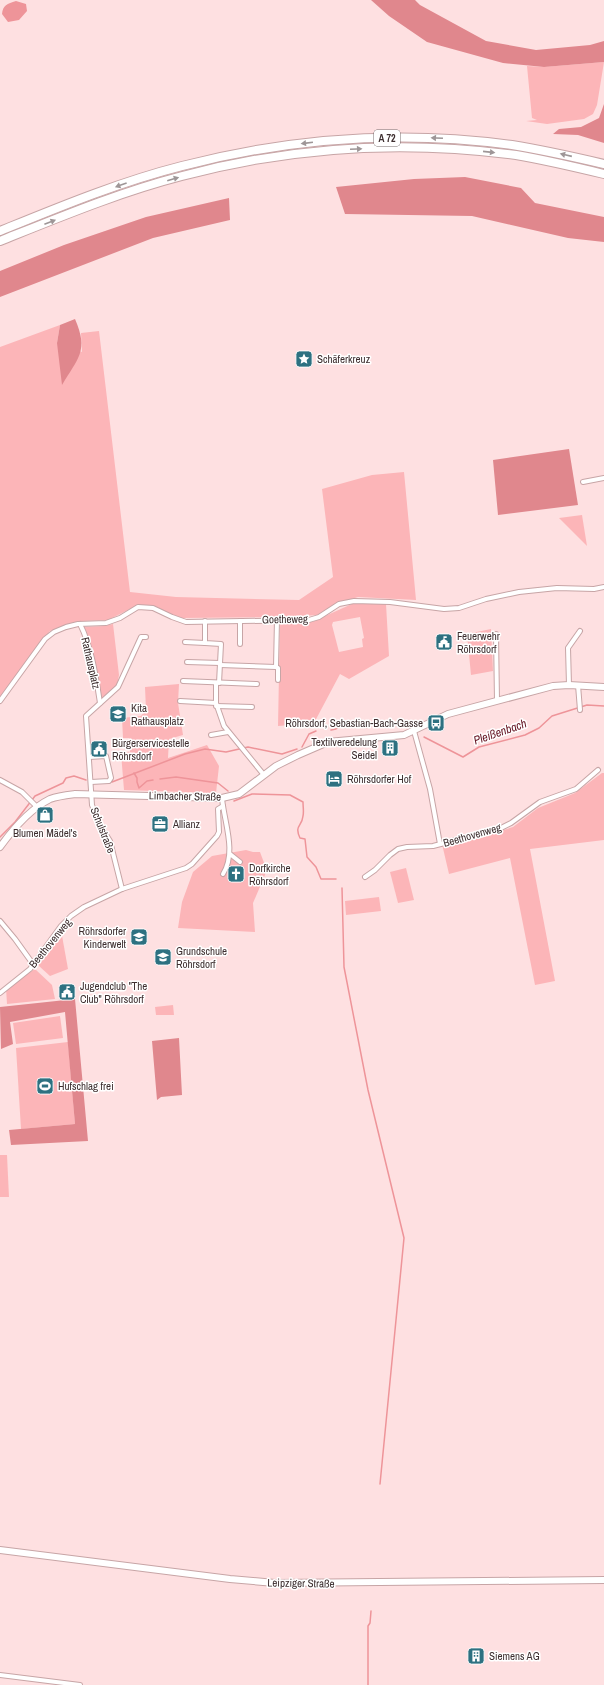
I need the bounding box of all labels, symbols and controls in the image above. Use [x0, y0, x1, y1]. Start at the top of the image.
road number: A 72 [374, 130, 400, 146]
one-way arrow [431, 135, 443, 142]
one-way arrow [301, 140, 314, 146]
one-way arrow [350, 145, 362, 152]
one-way arrow [483, 149, 495, 156]
one-way arrow [560, 152, 572, 158]
one-way arrow [167, 176, 179, 182]
one-way arrow [114, 182, 126, 188]
one-way arrow [45, 218, 57, 224]
place icon: Schäferkreuz [294, 349, 314, 369]
place label: Schäferkreuz [317, 352, 371, 366]
street label: Goetheweg [262, 612, 308, 626]
place label: Feuerwehr Röhrsdorf [457, 629, 500, 656]
public building icon: Feuerwehr Röhrsdorf [434, 632, 454, 652]
street label: Rathausplatz [78, 636, 104, 691]
place label: Kita Rathausplatz [131, 701, 184, 728]
school or university icon: Kita Rathausplatz [108, 704, 128, 724]
bus stop icon: Röhrsdorf, Sebastian-Bach-Gasse [426, 713, 446, 733]
water label: Pleißenbach [471, 715, 529, 749]
place label: Röhrsdorf, Sebastian-Bach-Gasse [285, 716, 423, 730]
place label: Textilveredelung Seidel [311, 735, 377, 762]
place label: Bürgerservicestelle Röhrsdorf [112, 736, 189, 763]
building icon: Textilveredelung Seidel [380, 738, 400, 758]
public building icon: Bürgerservicestelle Röhrsdorf [89, 739, 109, 759]
hotel icon: Röhrsdorfer Hof [324, 769, 344, 789]
place label: Röhrsdorfer Hof [347, 772, 412, 786]
street label: Limbacher Straße [149, 788, 221, 804]
shop icon: Blumen Mädel's [35, 805, 55, 825]
street label: Schulstraße [87, 805, 119, 855]
office icon: Allianz [150, 814, 170, 834]
place label: Allianz [172, 817, 201, 831]
street label: Beethovenweg [441, 820, 503, 850]
place label: Blumen Mädel's [13, 826, 77, 840]
place label: Dorfkirche Röhrsdorf [249, 861, 291, 888]
church icon: Dorfkirche Röhrsdorf [226, 864, 246, 884]
street label: Beethovenweg [26, 915, 74, 971]
place label: Röhrsdorfer Kinderwelt [78, 924, 126, 951]
school or university icon: Röhrsdorfer Kinderwelt [129, 927, 149, 947]
place label: Grundschule Röhrsdorf [176, 944, 227, 971]
school or university icon: Grundschule Röhrsdorf [153, 947, 173, 967]
place label: Jugendclub "The Club" Röhrsdorf [80, 979, 147, 1006]
public building icon: Jugendclub "The Club" Röhrsdorf [57, 982, 77, 1002]
sports icon: Hufschlag frei [35, 1076, 55, 1096]
place label: Hufschlag frei [58, 1079, 114, 1093]
street label: Leipziger Straße [267, 1575, 335, 1591]
building icon: Siemens AG [466, 1646, 486, 1666]
place label: Siemens AG [489, 1649, 540, 1663]

